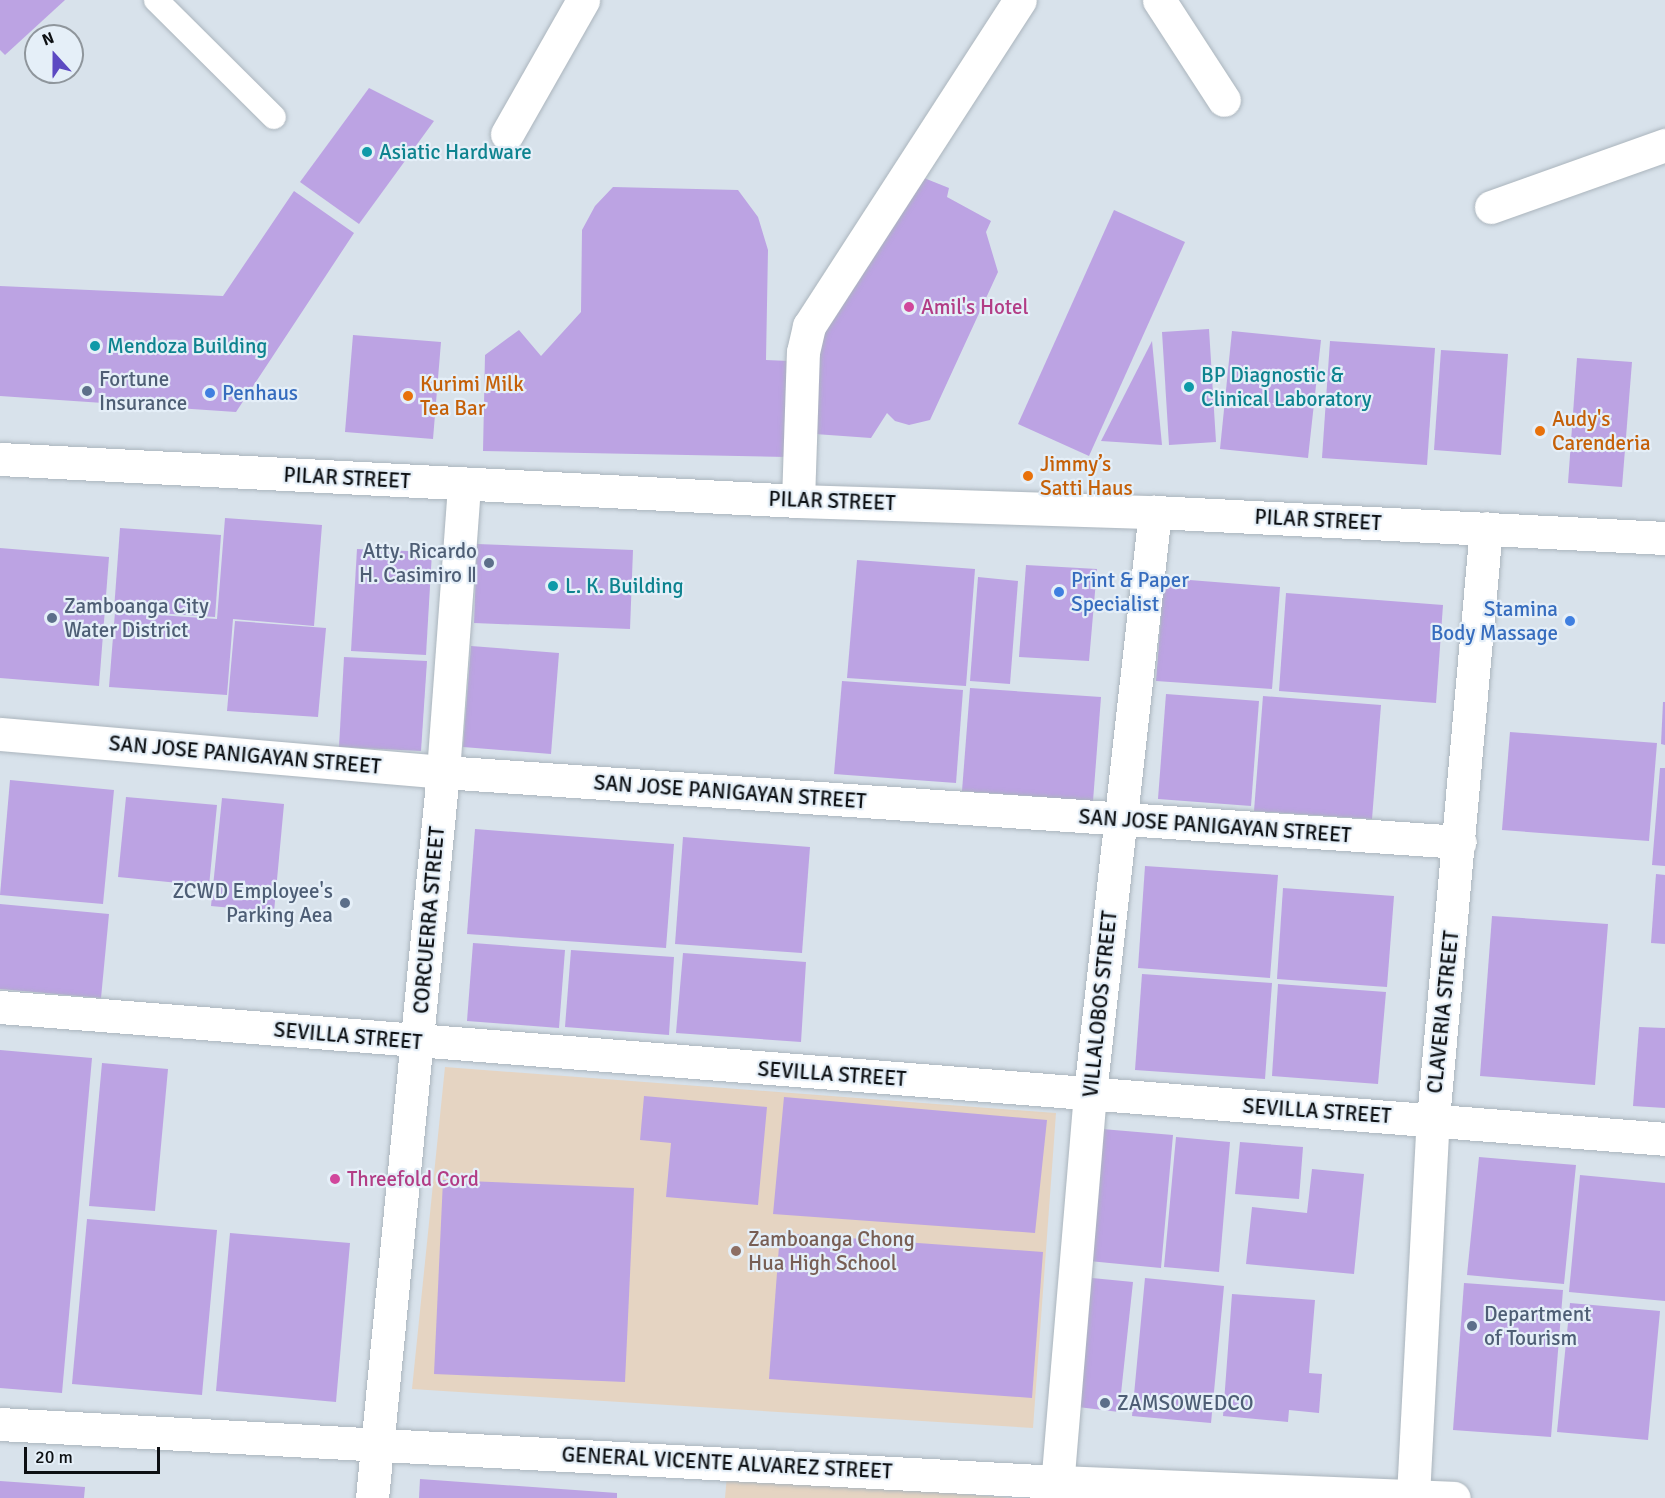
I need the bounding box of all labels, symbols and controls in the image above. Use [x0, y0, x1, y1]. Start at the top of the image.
north arrow [24, 24, 84, 84]
text: N [39, 28, 57, 50]
place label: Asiatic Hardware [379, 139, 532, 165]
marker: Asiatic Hardware [360, 145, 374, 159]
place label: Amil's Hotel [921, 294, 1029, 320]
marker: Amil's Hotel [902, 300, 916, 314]
place label: Mendoza Building [107, 333, 267, 359]
marker: Mendoza Building [88, 339, 102, 353]
place label: BP Diagnostic & Clinical Laboratory [1201, 362, 1371, 412]
place label: Fortune Insurance [99, 366, 187, 416]
place label: Kurimi Milk Tea Bar [420, 371, 524, 421]
place label: Penhaus [222, 380, 298, 406]
marker: BP Diagnostic & Clinical Laboratory [1182, 380, 1196, 394]
marker: Fortune Insurance [80, 384, 94, 398]
marker: Penhaus [203, 386, 217, 400]
marker: Kurimi Milk Tea Bar [401, 389, 415, 403]
place label: Audy's Carenderia [1552, 406, 1651, 456]
marker: Audy's Carenderia [1533, 424, 1547, 438]
place label: Jimmy’s Satti Haus [1040, 451, 1133, 501]
street label: PILAR STREET [283, 462, 411, 494]
marker: Jimmy’s Satti Haus [1021, 469, 1035, 483]
street label: PILAR STREET [768, 486, 896, 516]
street label: PILAR STREET [1254, 504, 1382, 536]
place label: Atty. Ricardo H. Casimiro Ⅱ [348, 538, 477, 588]
marker: Atty. Ricardo H. Casimiro Ⅱ [482, 556, 496, 570]
place label: Print & Paper Specialist [1071, 567, 1189, 617]
place label: L. K. Building [565, 573, 684, 599]
marker: L. K. Building [546, 579, 560, 593]
marker: Print & Paper Specialist [1052, 585, 1066, 599]
place label: Zamboanga City Water District [64, 593, 209, 643]
place label: Stamina Body Massage [1431, 596, 1558, 646]
marker: Zamboanga City Water District [45, 611, 59, 625]
marker: Stamina Body Massage [1563, 614, 1577, 628]
street label: SAN JOSE PANIGAYAN STREET [108, 731, 382, 779]
street label: SAN JOSE PANIGAYAN STREET [593, 770, 867, 814]
street label: SAN JOSE PANIGAYAN STREET [1078, 804, 1352, 848]
street label: CORCUERRA STREET [408, 825, 450, 1015]
place label: ZCWD Employee's Parking Aea [173, 878, 333, 928]
marker: ZCWD Employee's Parking Aea [338, 896, 352, 910]
street label: VILLALOBOS STREET [1078, 909, 1122, 1099]
street label: CLAVERIA STREET [1422, 929, 1464, 1095]
street label: SEVILLA STREET [273, 1017, 423, 1055]
street label: SEVILLA STREET [757, 1056, 907, 1092]
street label: SEVILLA STREET [1242, 1093, 1392, 1129]
place label: Threefold Cord [347, 1166, 479, 1192]
marker: Threefold Cord [328, 1172, 342, 1186]
place label: Zamboanga Chong Hua High School [748, 1226, 915, 1276]
marker: Zamboanga Chong Hua High School [729, 1244, 743, 1258]
place label: Department of Tourism [1484, 1301, 1591, 1351]
marker: Department of Tourism [1465, 1319, 1479, 1333]
place label: ZAMSOWEDCO [1117, 1390, 1254, 1416]
marker: ZAMSOWEDCO [1098, 1396, 1112, 1410]
scale bar [27, 1435, 164, 1473]
street label: GENERAL VICENTE ALVAREZ STREET [561, 1442, 893, 1484]
text: 20 m [35, 1446, 73, 1468]

